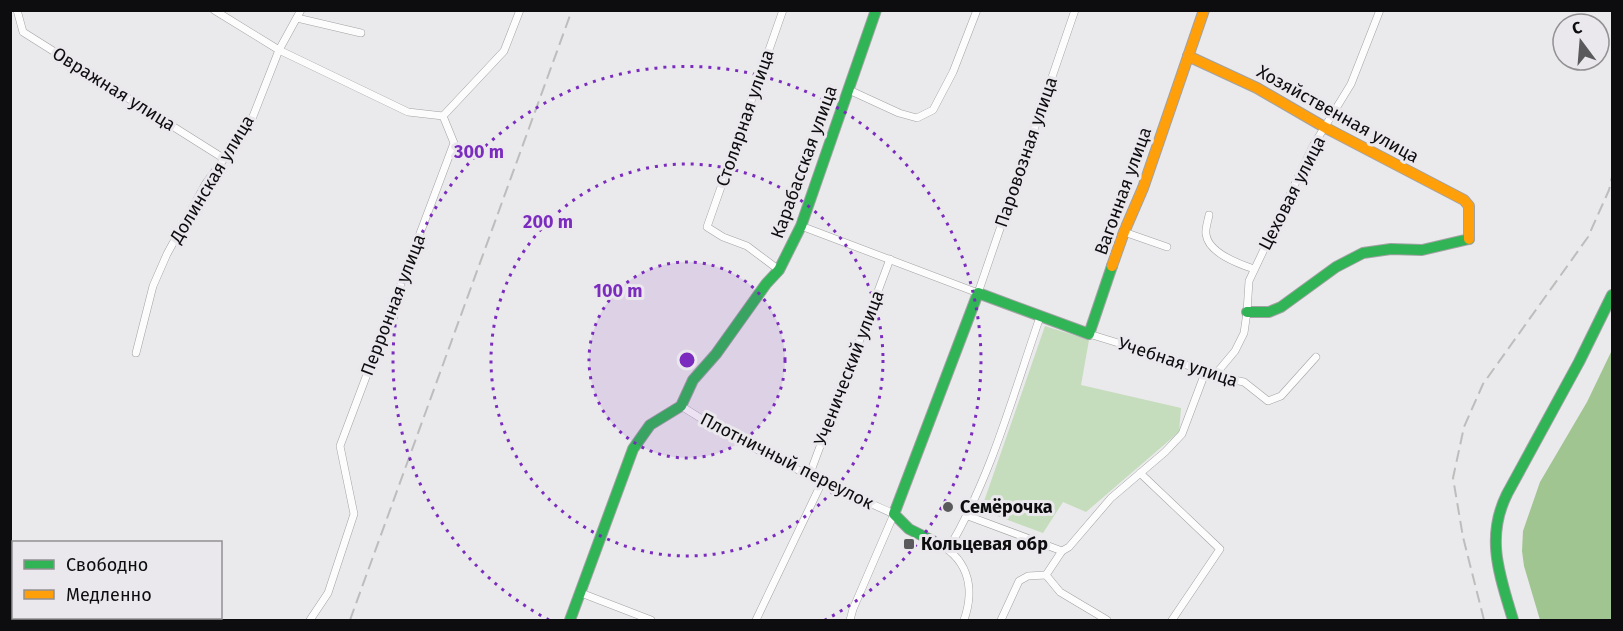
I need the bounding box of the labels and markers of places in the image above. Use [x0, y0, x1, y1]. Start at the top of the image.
centre of rings [677, 350, 697, 370]
place label: Семёрочка [960, 496, 1053, 518]
marker: Семёрочка [941, 500, 955, 514]
place label: Кольцевая обр [921, 533, 1048, 555]
marker: Кольцевая обр [902, 537, 916, 551]

